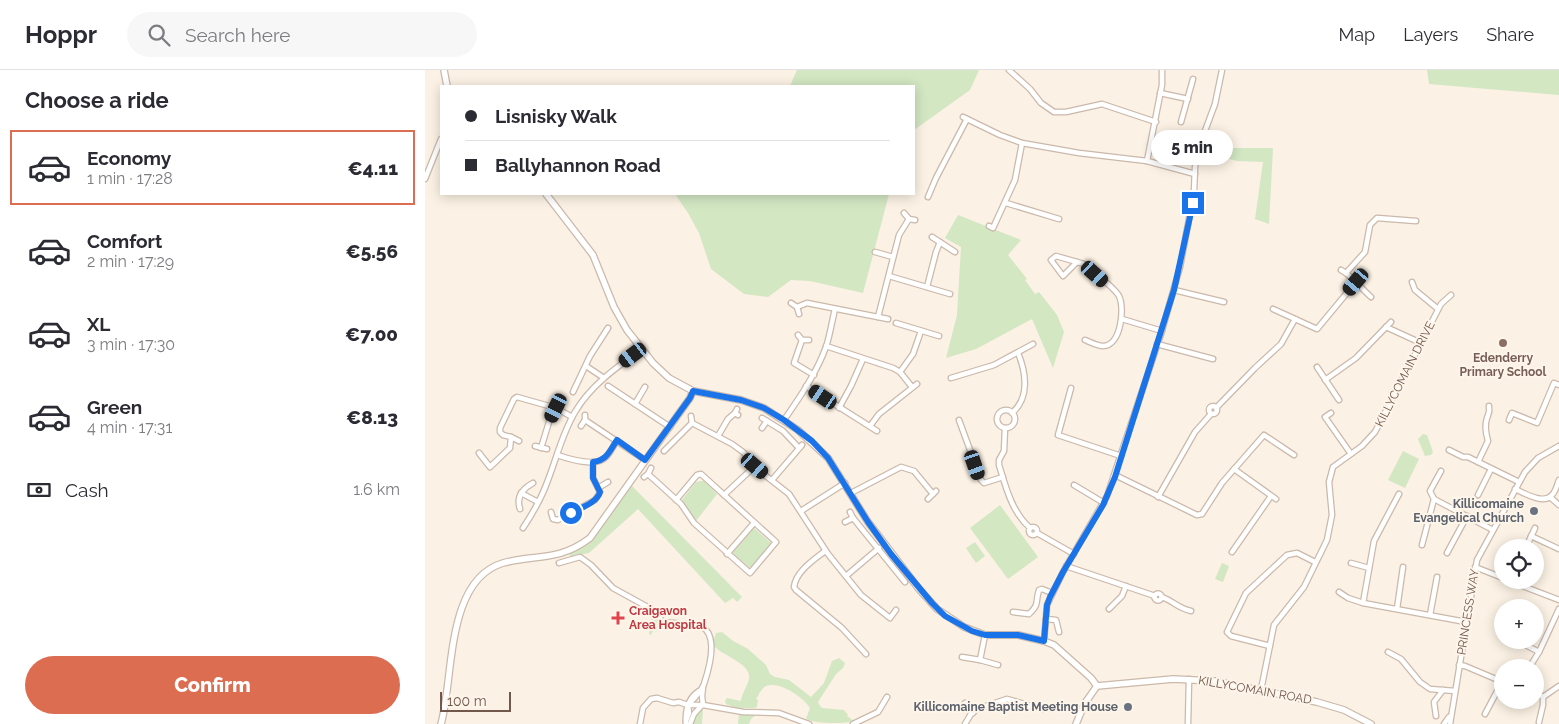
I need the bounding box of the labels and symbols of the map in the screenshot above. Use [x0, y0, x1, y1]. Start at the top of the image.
callout: 5 min [1152, 131, 1234, 166]
route end [1182, 192, 1204, 214]
car [1078, 258, 1111, 290]
car [1340, 266, 1371, 298]
street label: KILLYCOMAIN DRIVE [1372, 319, 1438, 429]
marker: Edenderry Primary School [1497, 337, 1509, 349]
car [616, 340, 649, 370]
place label: Edenderry Primary School [1460, 351, 1547, 379]
car [806, 382, 839, 412]
car [542, 391, 569, 425]
car [963, 448, 986, 482]
car [738, 450, 771, 482]
place label: Killicomaine Evangelical Church [1413, 497, 1524, 525]
route start [560, 502, 582, 524]
marker: Killicomaine Evangelical Church [1528, 505, 1540, 517]
street label: PRINCESS WAY [1454, 568, 1482, 656]
place label: Craigavon Area Hospital [629, 604, 707, 632]
marker: Craigavon Area Hospital [611, 611, 625, 625]
street label: KILLYCOMAIN ROAD [1197, 673, 1313, 707]
scale bar [440, 689, 511, 712]
place label: Killicomaine Baptist Meeting House [914, 700, 1118, 714]
marker: Killicomaine Baptist Meeting House [1122, 701, 1134, 713]

